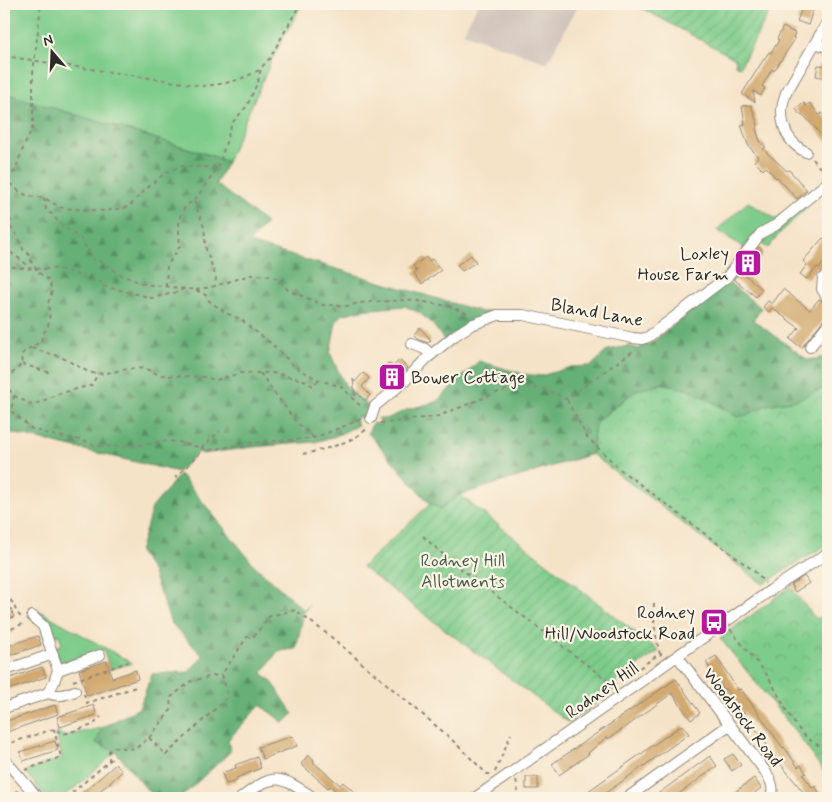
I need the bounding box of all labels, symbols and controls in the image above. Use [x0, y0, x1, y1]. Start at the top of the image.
north arrow [28, 28, 78, 78]
text: N [41, 31, 55, 51]
place label: Loxley House Farm [637, 242, 729, 287]
building icon: Loxley House Farm [733, 248, 763, 278]
street label: Bland Lane [549, 293, 645, 333]
building icon: Bower Cottage [377, 362, 407, 392]
place label: Bower Cottage [411, 366, 525, 390]
park label: Rodney Hill Allotments [421, 549, 505, 594]
place label: Rodney Hill/Woodstock Road [545, 601, 695, 646]
bus stop icon: Rodney Hill/Woodstock Road [699, 607, 729, 637]
street label: Rodney Hill [561, 657, 644, 725]
street label: Woodstock Road [697, 663, 787, 772]

